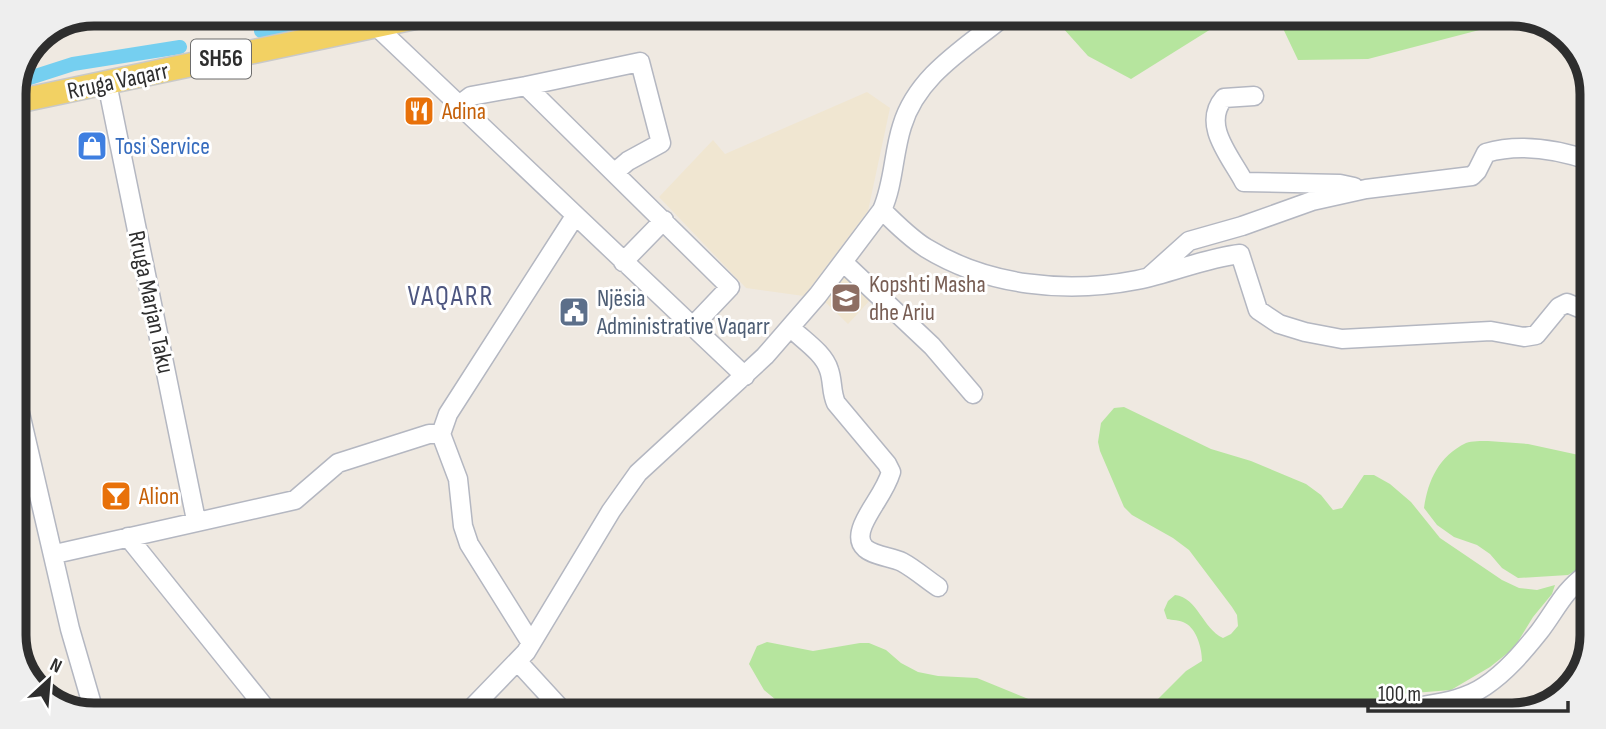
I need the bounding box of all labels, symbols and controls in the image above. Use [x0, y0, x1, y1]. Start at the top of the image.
road number: SH56 [191, 40, 251, 78]
street label: Rruga Vaqarr [65, 56, 171, 106]
restaurant icon: Adina [402, 94, 436, 128]
place label: Adina [441, 97, 486, 126]
shop icon: Tosi Service [75, 129, 109, 163]
place label: Tosi Service [115, 132, 210, 161]
street label: Rruga Marjan Taku [122, 228, 180, 376]
place label: Kopshti Masha dhe Ariu [869, 270, 986, 327]
district label: VAQARR [407, 280, 495, 313]
school or university icon: Kopshti Masha dhe Ariu [829, 281, 863, 315]
place label: Njësia Administrative Vaqarr [596, 284, 770, 341]
public building icon: Njësia Administrative Vaqarr [557, 295, 591, 329]
bar icon: Alion [99, 479, 133, 513]
place label: Alion [138, 482, 179, 511]
north arrow [14, 645, 84, 715]
text: N [46, 654, 65, 679]
scale bar [1368, 670, 1568, 714]
text: 100 m [1378, 682, 1421, 707]

